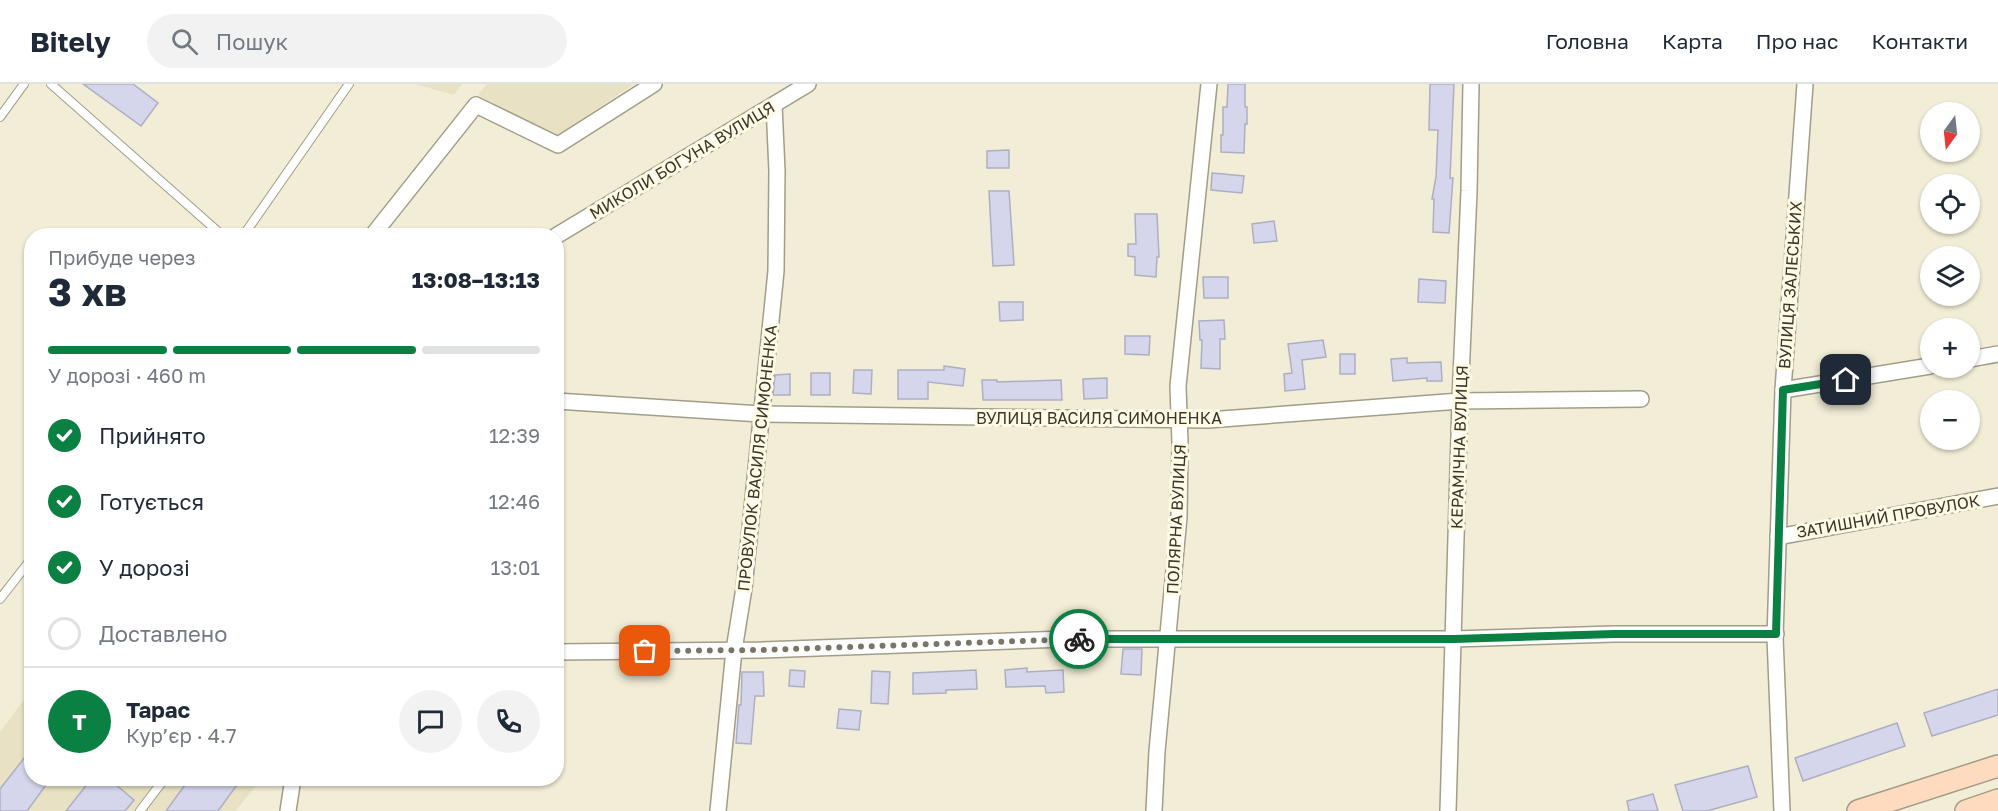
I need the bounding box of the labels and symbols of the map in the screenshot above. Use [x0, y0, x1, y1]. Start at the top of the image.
street label: МИКОЛИ БОГУНА ВУЛИЦЯ [586, 97, 778, 223]
north arrow [1920, 102, 1980, 162]
street label: ВУЛИЦЯ ЗАЛЕСЬКИХ [1774, 200, 1806, 370]
street label: ПРОВУЛОК ВАСИЛЯ СИМОНЕНКА [733, 323, 781, 592]
pin [1820, 354, 1871, 405]
street label: КЕРАМІЧНА ВУЛИЦЯ [1446, 365, 1472, 529]
street label: ВУЛИЦЯ ВАСИЛЯ СИМОНЕНКА [976, 408, 1222, 428]
street label: ПОЛЯРНА ВУЛИЦЯ [1162, 443, 1190, 595]
street label: ЗАТИШНИЙ ПРОВУЛОК [1795, 490, 1981, 542]
courier [1049, 609, 1109, 669]
pin [619, 625, 670, 676]

